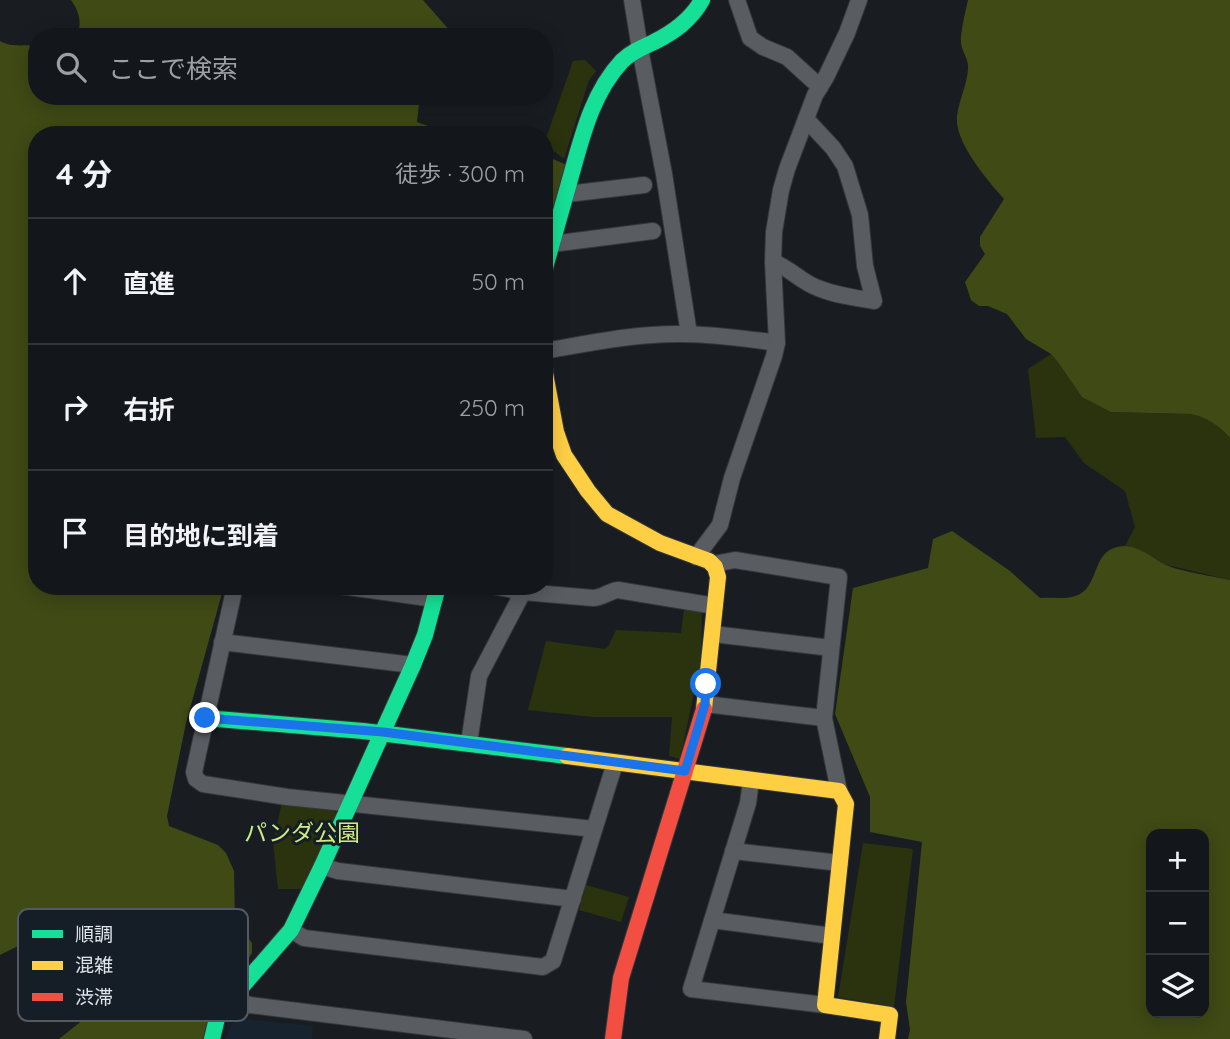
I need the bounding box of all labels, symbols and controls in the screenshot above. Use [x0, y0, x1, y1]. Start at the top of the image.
search box [28, 28, 553, 105]
icon: search [52, 48, 90, 86]
text: ここで検索 [108, 52, 238, 85]
text: 4 分 [56, 155, 112, 193]
text: 徒歩 · 300 m [395, 159, 525, 188]
icon: ahead [56, 262, 94, 300]
text: 直進 [123, 267, 175, 300]
text: 50 m [472, 267, 525, 296]
icon: right [56, 388, 94, 426]
text: 右折 [123, 393, 175, 426]
text: 250 m [459, 393, 525, 422]
icon: arrive [56, 514, 94, 552]
text: 目的地に到着 [123, 519, 279, 552]
route start [690, 668, 721, 699]
route end [189, 702, 220, 733]
park label: パンダ公園 [244, 818, 360, 847]
map controls [1146, 829, 1209, 1018]
button: + [1146, 829, 1209, 892]
button: − [1146, 892, 1209, 955]
legend [18, 909, 248, 1021]
text: 順調 [75, 922, 113, 946]
text: 混雑 [75, 953, 113, 977]
button: layers [1146, 955, 1209, 1018]
text: 渋滞 [75, 985, 113, 1009]

